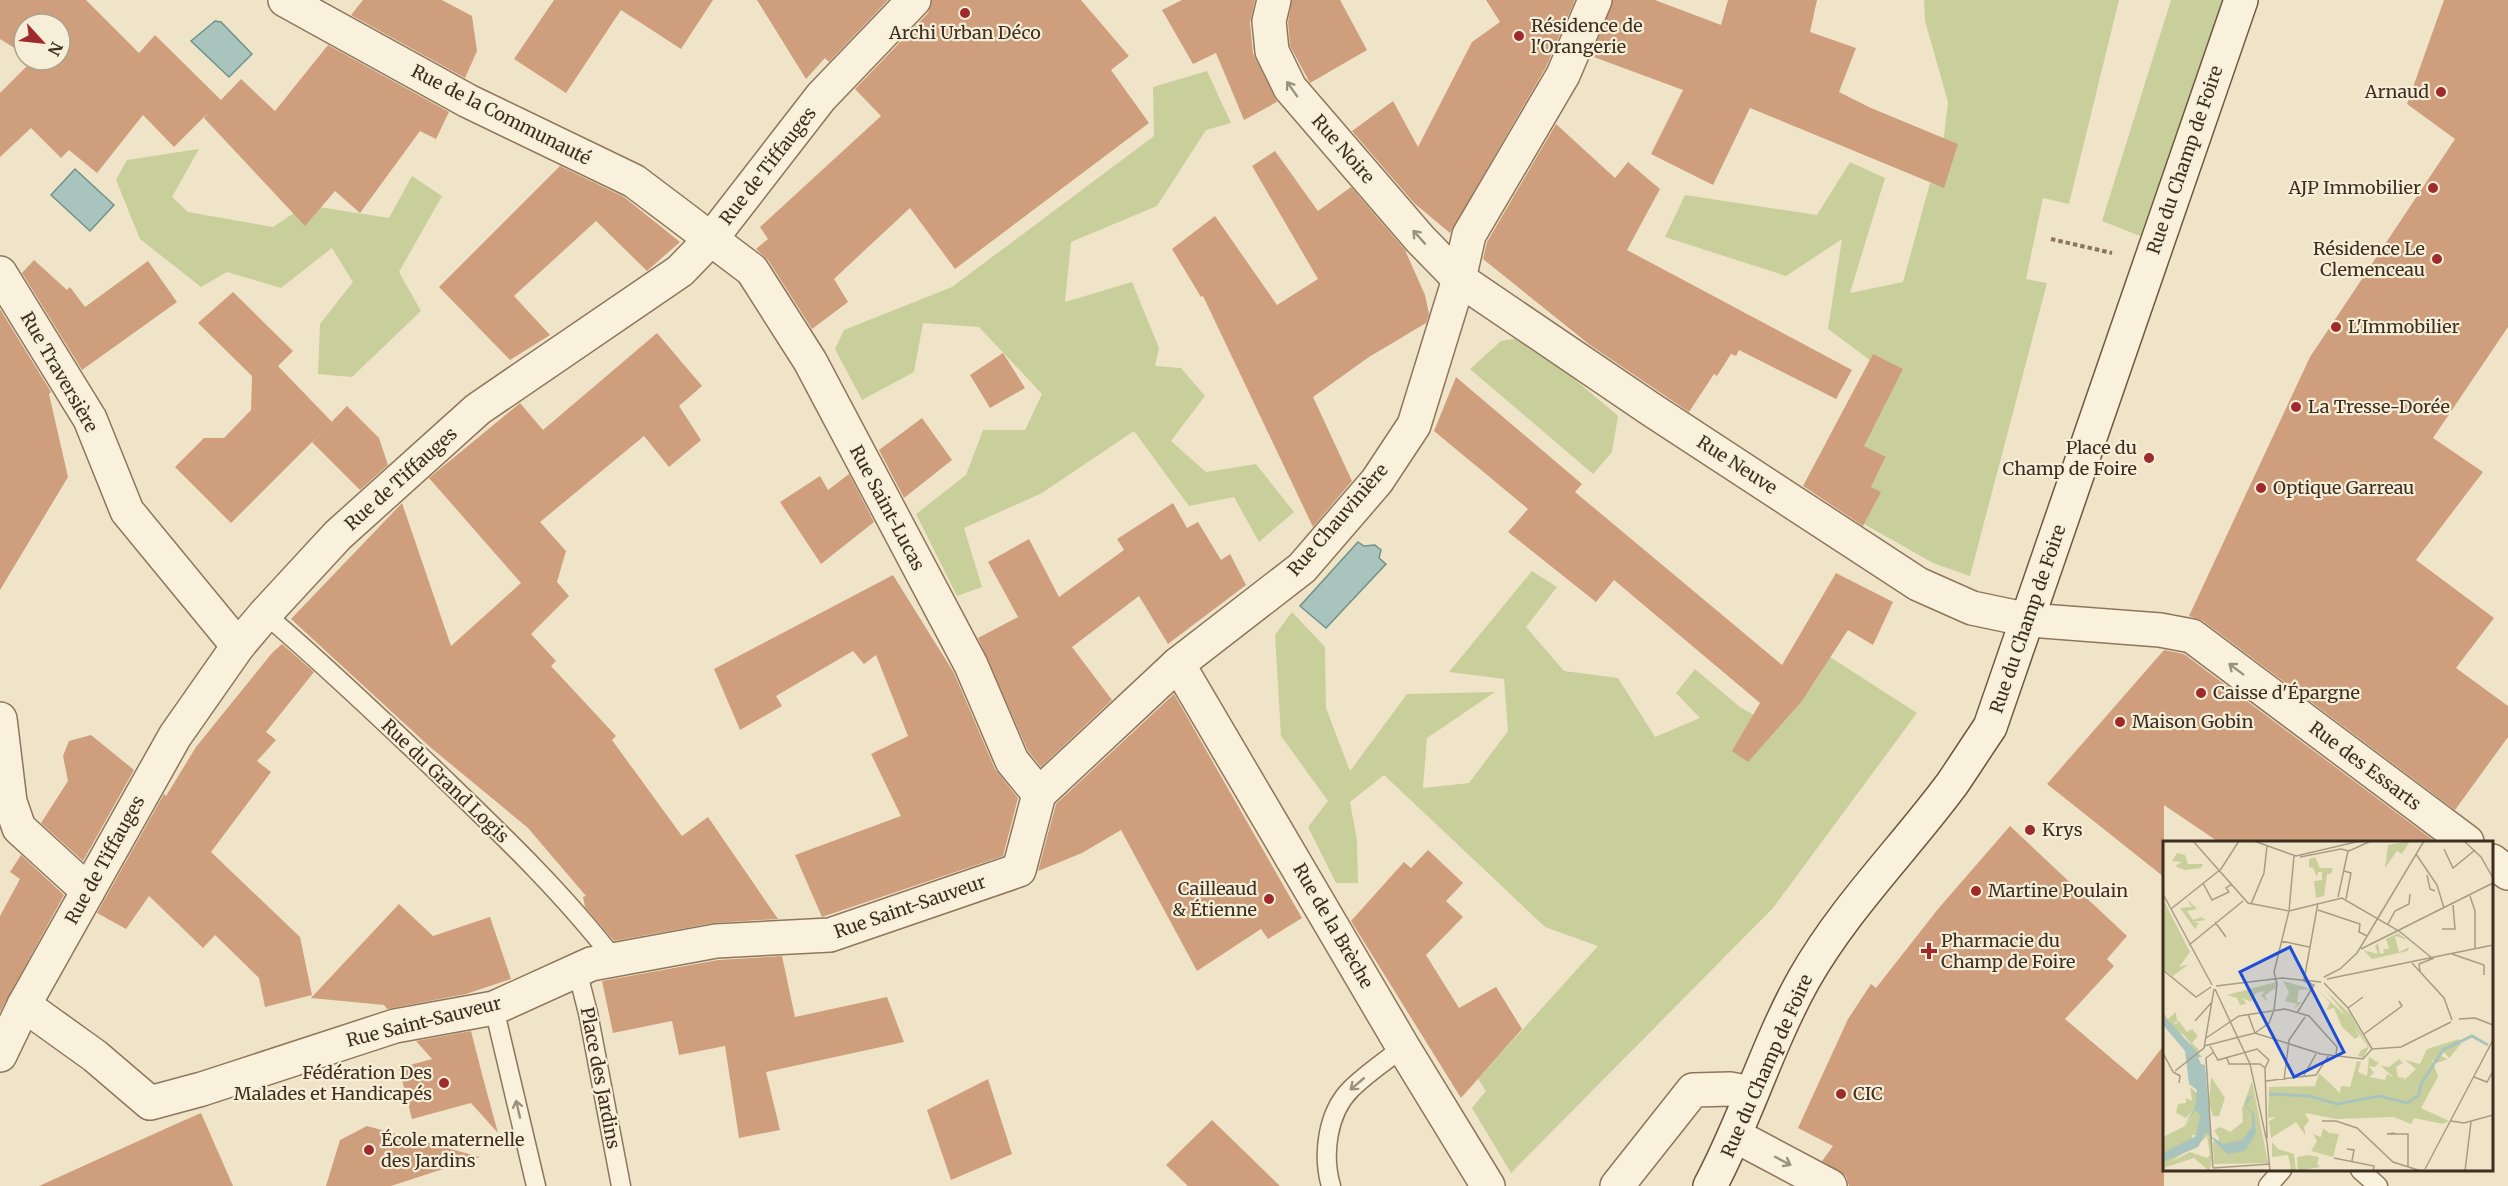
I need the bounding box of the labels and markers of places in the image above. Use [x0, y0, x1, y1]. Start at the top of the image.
marker: Archi Urban Déco [958, 6, 972, 20]
place label: Résidence de l'Orangerie [1531, 14, 1643, 58]
place label: Archi Urban Déco [888, 21, 1041, 44]
marker: Résidence de l'Orangerie [1512, 29, 1526, 43]
place label: Arnaud [2364, 80, 2429, 103]
marker: Arnaud [2434, 85, 2448, 99]
place label: AJP Immobilier [2288, 176, 2421, 199]
marker: AJP Immobilier [2426, 181, 2440, 195]
place label: Résidence Le Clemenceau [2313, 237, 2425, 281]
marker: Résidence Le Clemenceau [2430, 252, 2444, 266]
place label: L'Immobilier [2348, 315, 2460, 338]
marker: L'Immobilier [2329, 320, 2343, 334]
place label: La Tresse-Dorée [2308, 395, 2450, 418]
marker: La Tresse-Dorée [2289, 400, 2303, 414]
place label: Place du Champ de Foire [2003, 436, 2137, 480]
marker: Place du Champ de Foire [2142, 451, 2156, 465]
place label: Optique Garreau [2273, 476, 2414, 499]
marker: Optique Garreau [2254, 481, 2268, 495]
place label: Caisse d'Épargne [2213, 681, 2360, 704]
marker: Caisse d'Épargne [2194, 686, 2208, 700]
place label: Maison Gobin [2132, 710, 2253, 733]
marker: Maison Gobin [2113, 715, 2127, 729]
place label: Krys [2042, 818, 2083, 841]
marker: Krys [2023, 823, 2037, 837]
place label: Cailleaud & Étienne [1172, 877, 1257, 921]
place label: Martine Poulain [1988, 879, 2128, 902]
marker: Martine Poulain [1969, 884, 1983, 898]
marker: Cailleaud & Étienne [1262, 892, 1276, 906]
place label: Pharmacie du Champ de Foire [1941, 929, 2075, 973]
marker: Pharmacie du Champ de Foire [1922, 944, 1936, 958]
place label: Fédération Des Malades et Handicapés [234, 1061, 432, 1105]
marker: Fédération Des Malades et Handicapés [437, 1076, 451, 1090]
place label: CIC [1853, 1082, 1883, 1105]
marker: CIC [1834, 1087, 1848, 1101]
place label: École maternelle des Jardins [381, 1128, 525, 1172]
marker: École maternelle des Jardins [362, 1143, 376, 1157]

